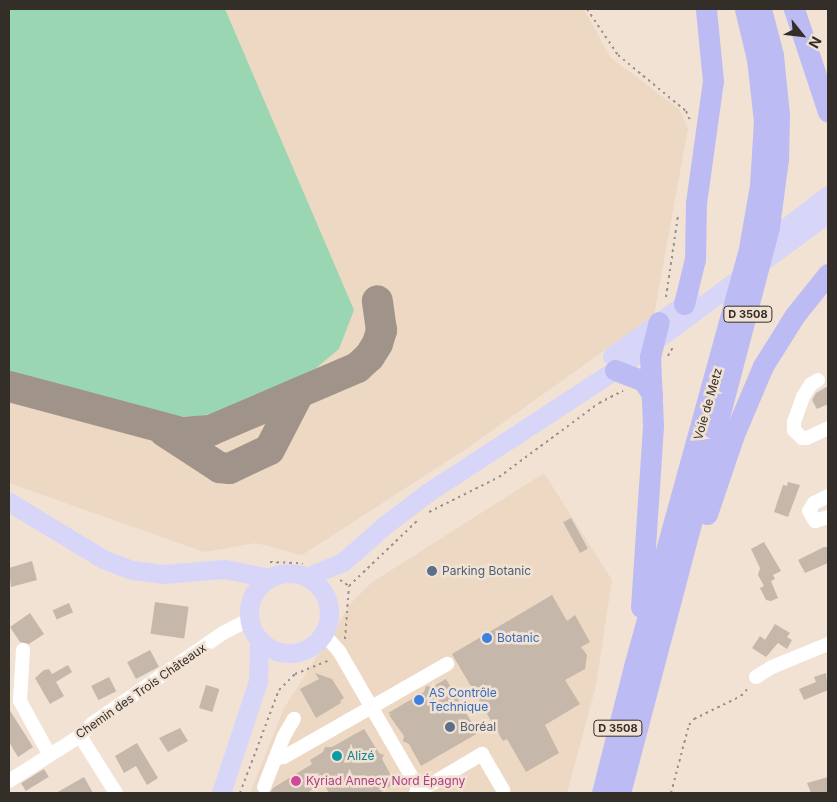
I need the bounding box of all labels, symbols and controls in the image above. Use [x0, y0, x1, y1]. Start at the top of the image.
north arrow [777, 10, 827, 60]
text: N [806, 34, 826, 51]
road number: D 3508 [723, 306, 773, 322]
street label: Voie de Metz [691, 366, 725, 442]
place label: Parking Botanic [442, 564, 531, 578]
marker: Parking Botanic [426, 565, 438, 577]
place label: Botanic [497, 631, 540, 645]
marker: Botanic [481, 632, 493, 644]
street label: Chemin des Trois Châteaux [73, 640, 209, 742]
place label: AS Contrôle Technique [429, 686, 497, 714]
marker: AS Contrôle Technique [413, 694, 425, 706]
place label: Boréal [460, 720, 496, 734]
road number: D 3508 [593, 720, 643, 736]
marker: Boréal [444, 721, 456, 733]
place label: Alizé [347, 749, 375, 763]
marker: Alizé [331, 750, 343, 762]
place label: Kyriad Annecy Nord Épagny [306, 774, 465, 788]
marker: Kyriad Annecy Nord Épagny [290, 775, 302, 787]

